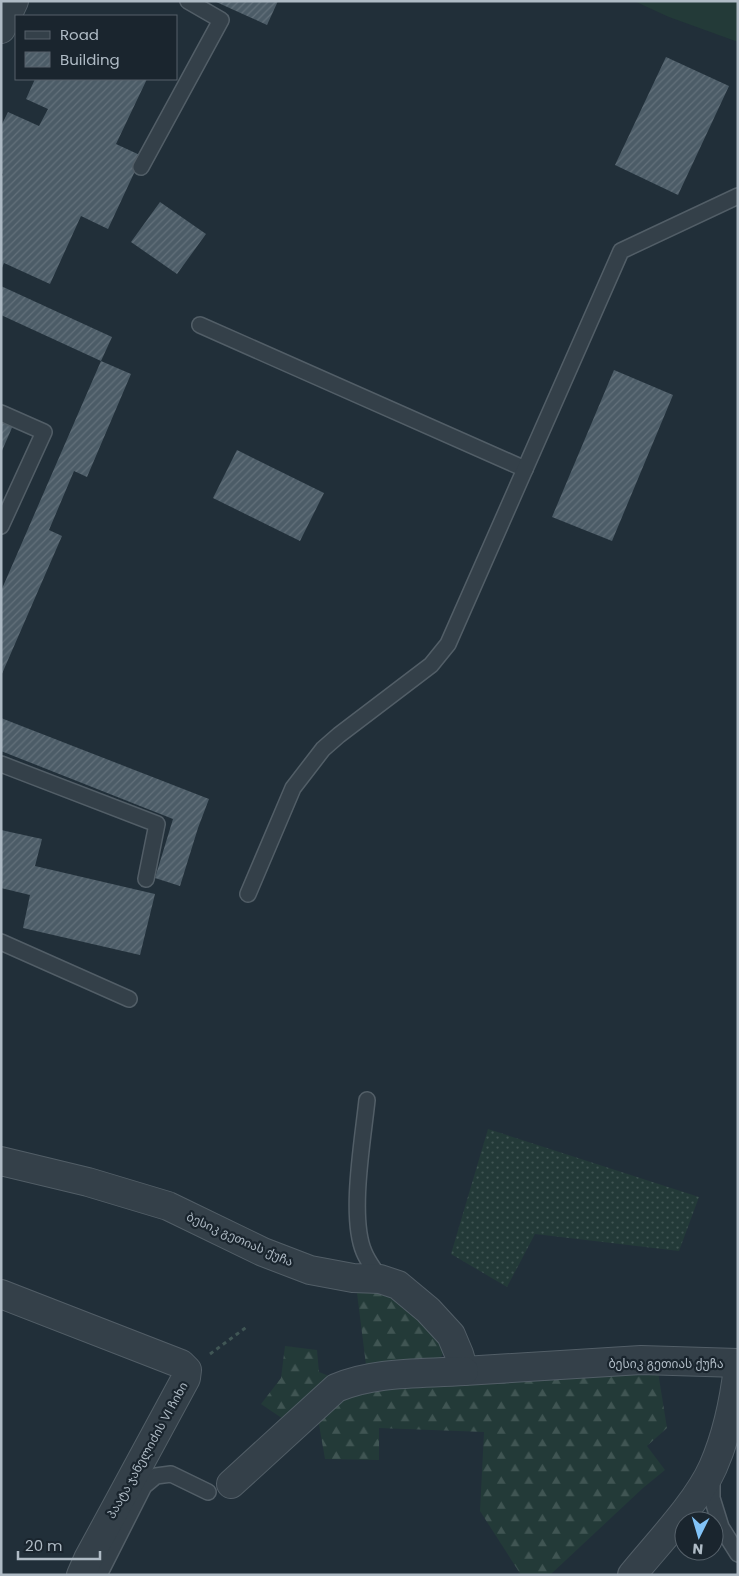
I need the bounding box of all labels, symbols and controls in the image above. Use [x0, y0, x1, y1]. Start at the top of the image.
legend [15, 15, 178, 80]
text: Road [60, 24, 99, 45]
text: Building [60, 49, 120, 70]
street label: ბესიკ გეთიას ქუჩა [184, 1208, 296, 1270]
street label: ბესიკ გეთიას ქუჩა [608, 1355, 724, 1372]
street label: პაატა ჯანელიძის VI ჩიხი [102, 1379, 192, 1521]
north arrow [674, 1511, 724, 1561]
scale bar [18, 1528, 100, 1560]
text: 20 m [25, 1535, 63, 1556]
text: N [692, 1539, 704, 1559]

